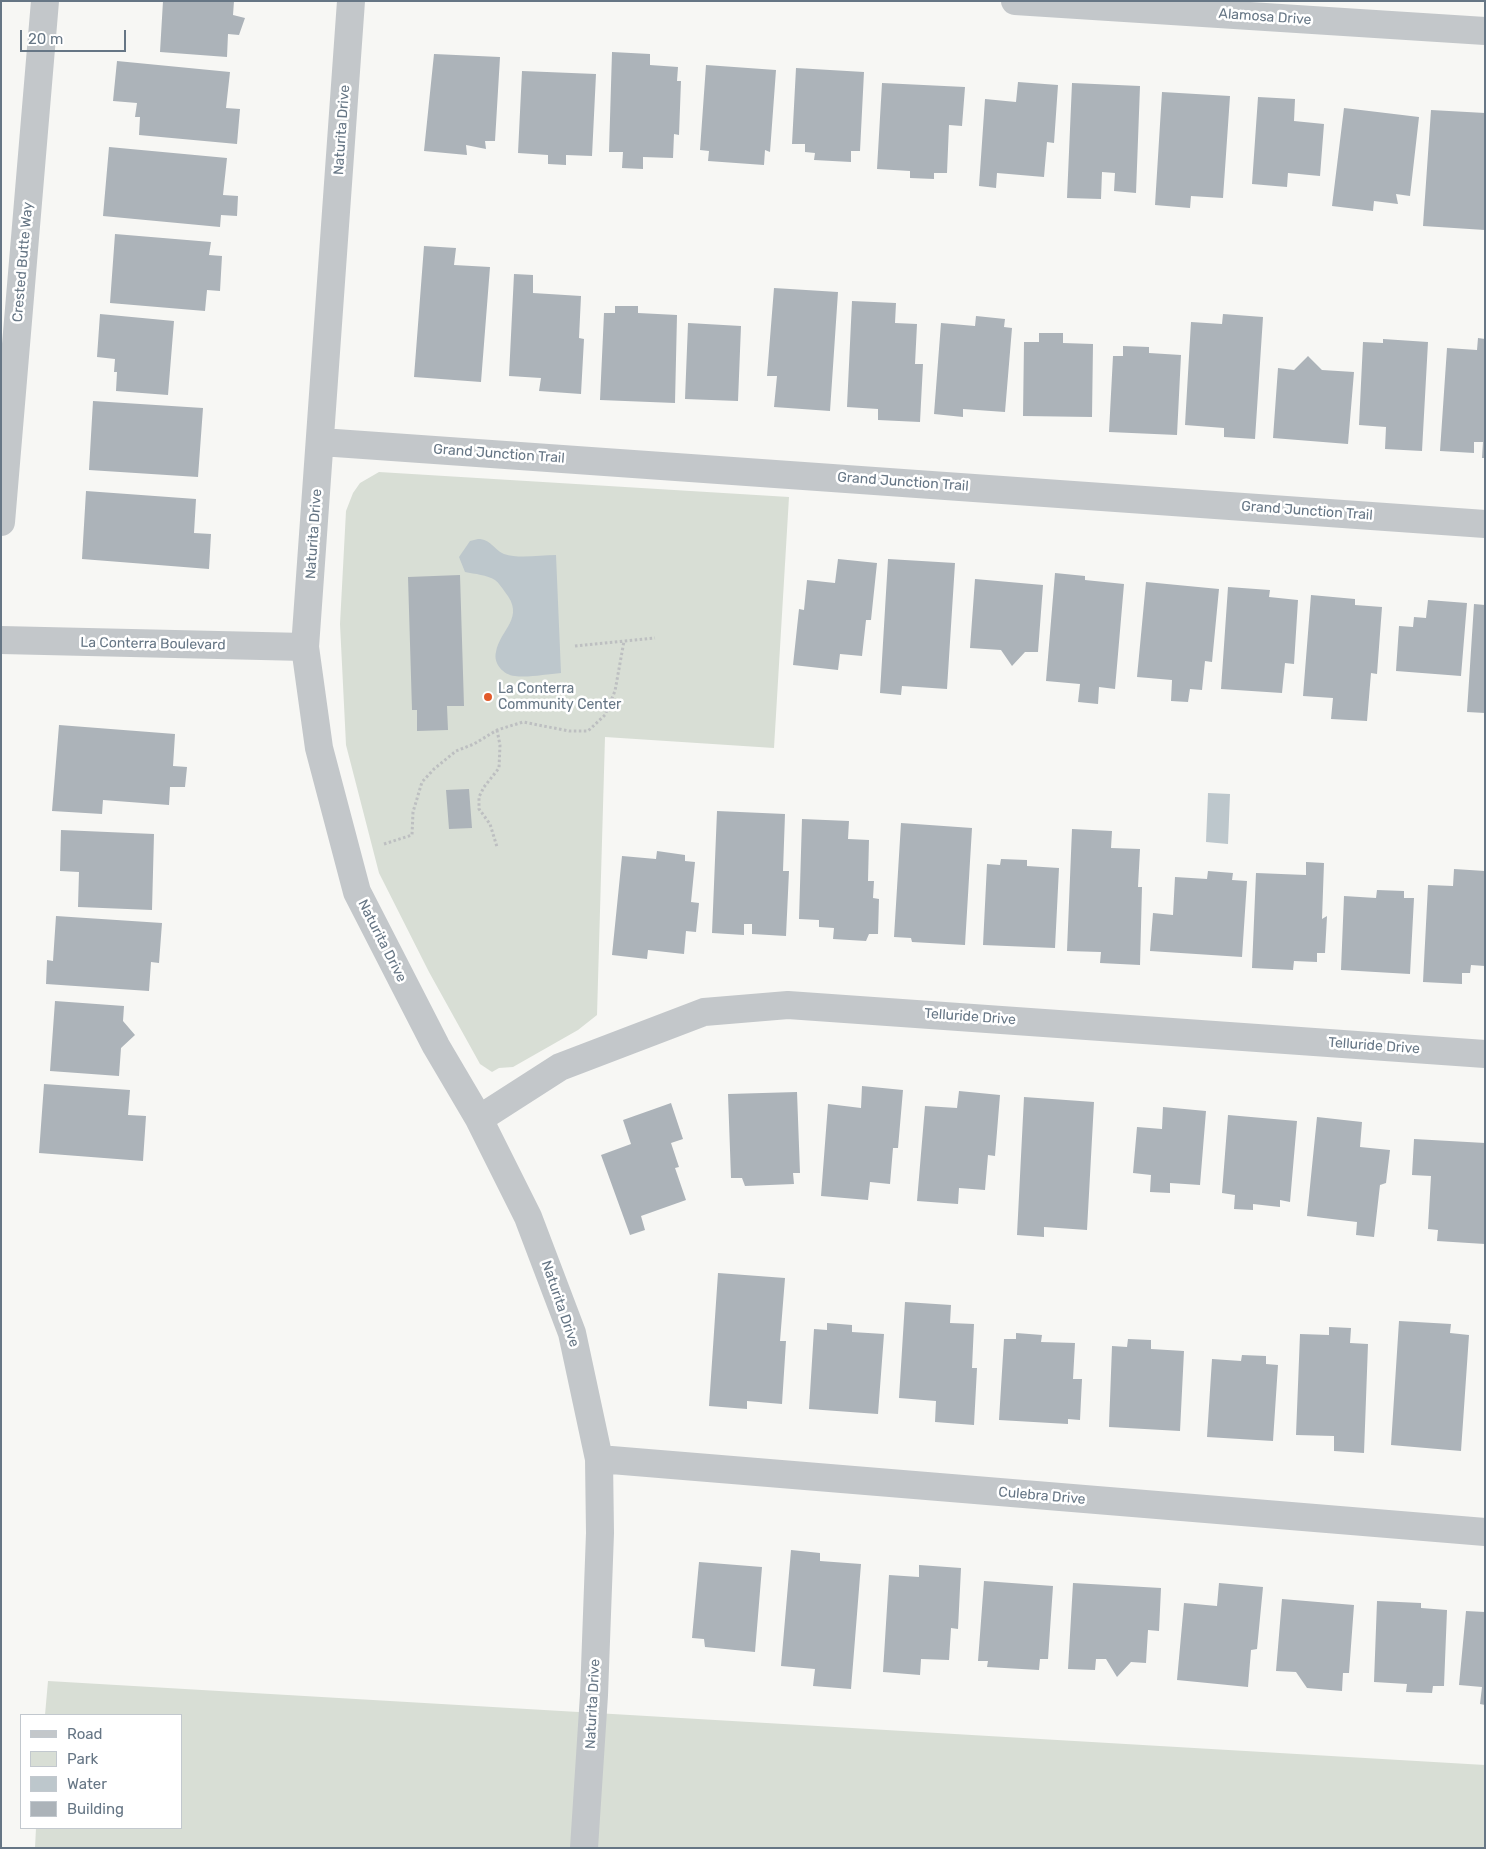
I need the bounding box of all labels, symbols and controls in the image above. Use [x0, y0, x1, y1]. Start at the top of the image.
street label: Alamosa Drive [1218, 5, 1312, 29]
scale bar [22, 20, 129, 52]
text: 20 m [28, 30, 63, 48]
street label: Naturita Drive [330, 84, 354, 176]
street label: Crested Butte Way [9, 201, 37, 323]
street label: Grand Junction Trail [433, 441, 565, 467]
street label: Grand Junction Trail [837, 469, 969, 495]
street label: Naturita Drive [302, 488, 326, 580]
street label: Grand Junction Trail [1241, 498, 1373, 524]
street label: La Conterra Boulevard [80, 634, 226, 654]
place label: La Conterra Community Center [498, 681, 621, 714]
marker: La Conterra Community Center [482, 691, 494, 703]
street label: Naturita Drive [354, 897, 410, 985]
street label: Telluride Drive [924, 1005, 1016, 1029]
street label: Telluride Drive [1328, 1034, 1420, 1058]
street label: Naturita Drive [537, 1259, 583, 1349]
street label: Culebra Drive [998, 1484, 1086, 1508]
street label: Naturita Drive [582, 1658, 604, 1750]
legend [20, 1714, 182, 1829]
text: Road [67, 1725, 103, 1743]
text: Park [67, 1750, 98, 1768]
text: Water [67, 1775, 107, 1793]
text: Building [67, 1800, 124, 1818]

